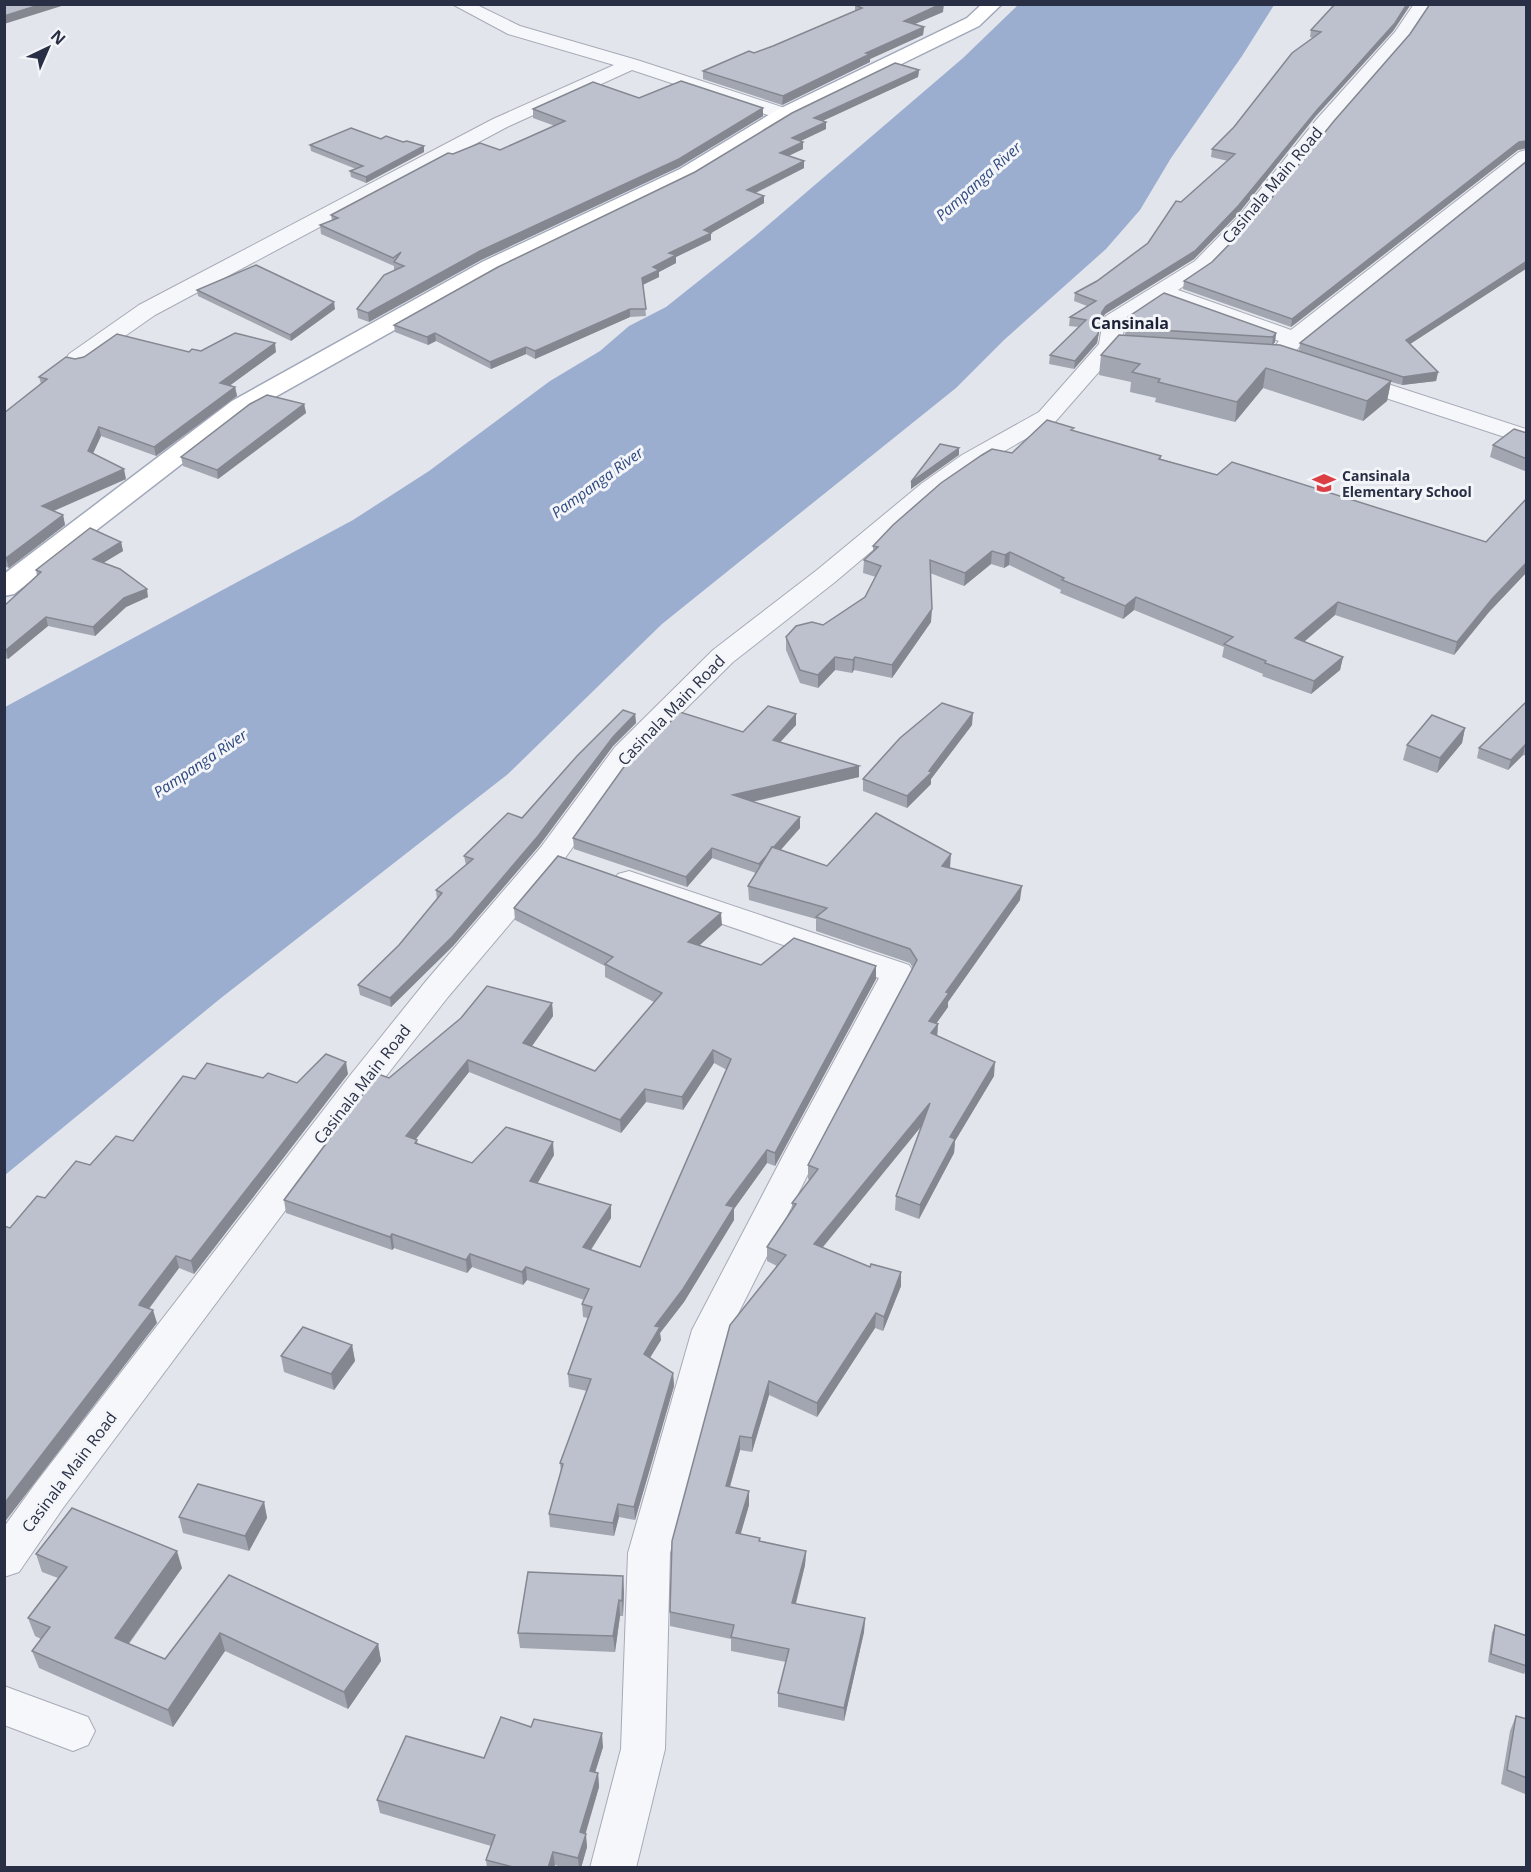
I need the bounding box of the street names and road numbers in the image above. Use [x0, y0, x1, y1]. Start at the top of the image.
street label: Casinala Main Road [1217, 122, 1327, 248]
street label: Casinala Main Road [612, 650, 730, 770]
street label: Casinala Main Road [308, 1020, 416, 1148]
street label: Casinala Main Road [16, 1407, 122, 1537]

